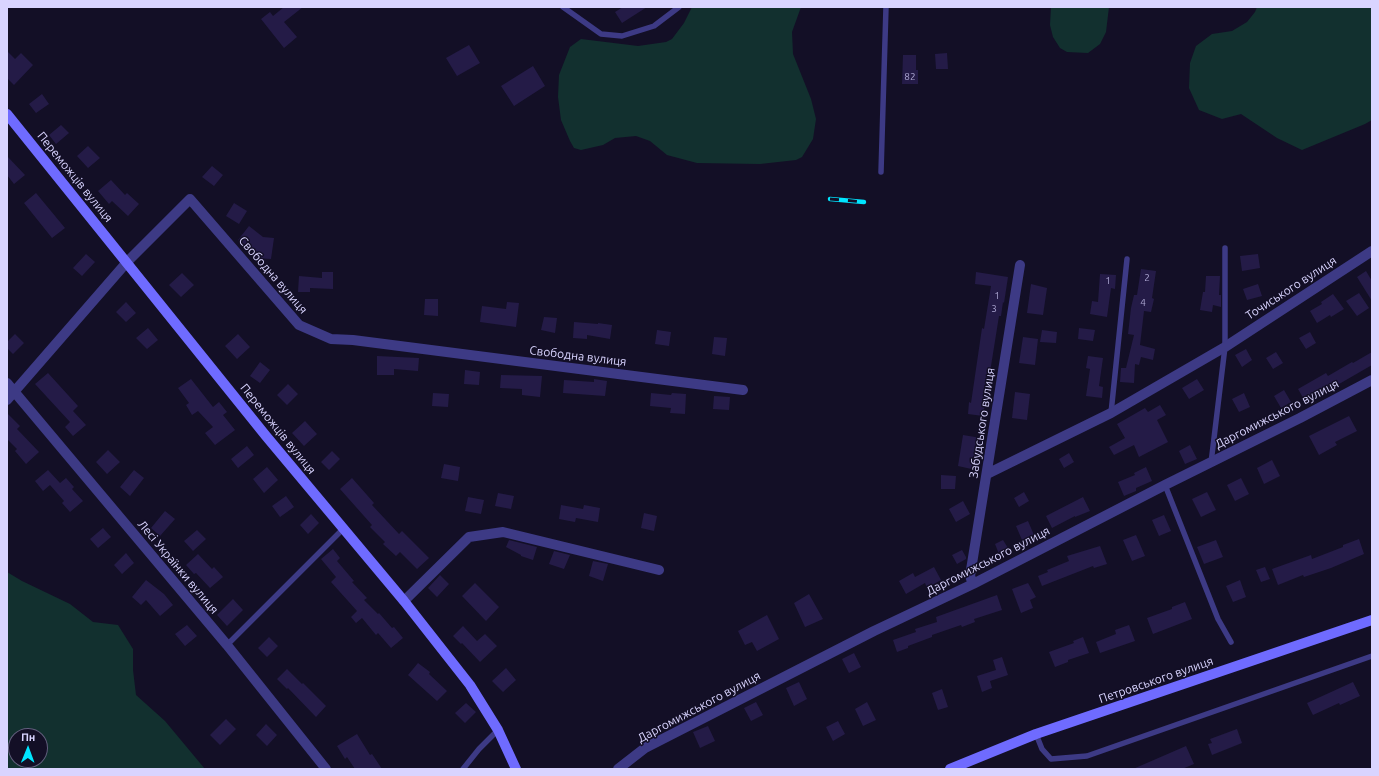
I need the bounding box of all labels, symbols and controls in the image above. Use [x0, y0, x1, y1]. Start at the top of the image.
house number: 82 [904, 71, 916, 83]
street label: Переможців вулиця [34, 129, 116, 225]
street label: Свободна вулиця [236, 233, 310, 317]
street label: Точиського вулиця [1243, 253, 1339, 323]
house number: 2 [1144, 272, 1150, 284]
house number: 1 [1105, 275, 1111, 287]
house number: 1 [994, 290, 1000, 302]
house number: 4 [1140, 297, 1146, 309]
house number: 3 [991, 303, 997, 315]
street label: Свободна вулиця [529, 343, 627, 369]
street label: Забудського вулиця [966, 367, 998, 479]
street label: Даргомижського вулиця [1213, 376, 1341, 452]
street label: Переможців вулиця [237, 381, 319, 477]
street label: Лесі Українки вулиця [135, 517, 221, 617]
street label: Даргомижського вулиця [924, 523, 1052, 599]
street label: Петровського вулиця [1097, 654, 1215, 706]
street label: Даргомижського вулиця [635, 668, 763, 746]
north arrow [8, 728, 48, 768]
text: Пн [21, 731, 35, 743]

